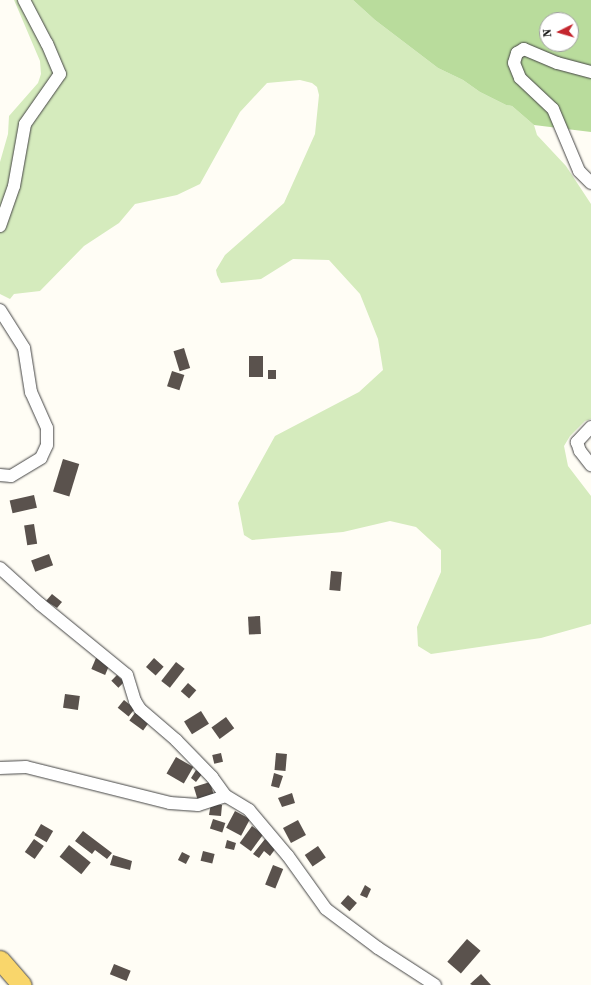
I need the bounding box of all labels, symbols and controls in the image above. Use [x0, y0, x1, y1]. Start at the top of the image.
north arrow [539, 12, 579, 52]
text: N [540, 28, 555, 38]

